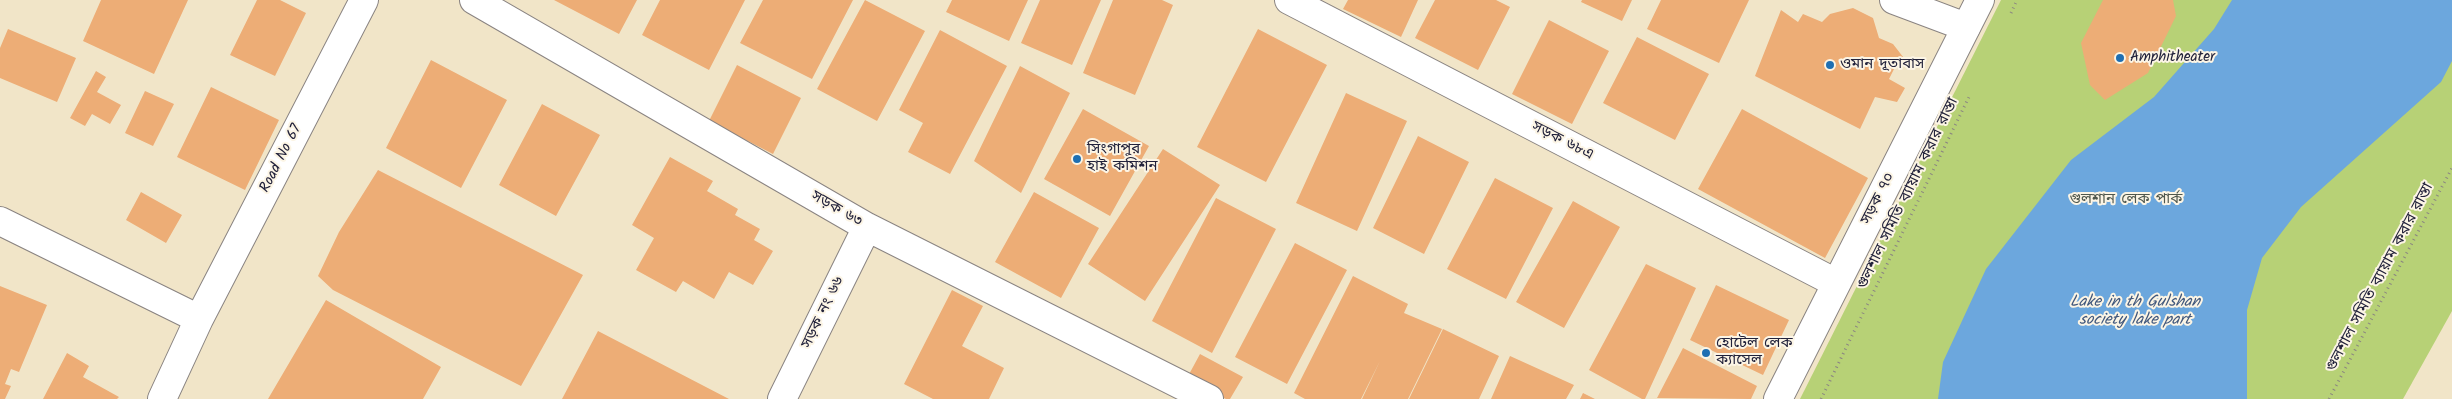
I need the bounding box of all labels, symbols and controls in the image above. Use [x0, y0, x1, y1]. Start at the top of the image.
place label: Amphitheater [2130, 49, 2215, 67]
marker: Amphitheater [2114, 52, 2126, 64]
place label: ওমান দূতাবাস [1840, 56, 1924, 74]
marker: ওমান দূতাবাস [1824, 59, 1836, 71]
street label: গুলশাল সমিতি ব্যায়াম করার রাস্তা [1855, 95, 1963, 293]
street label: সড়ক ৬৮এ [1528, 119, 1596, 165]
street label: Road No 67 [257, 122, 307, 196]
place label: সিংগাপুর হাই কমিশন [1087, 141, 1158, 176]
marker: সিংগাপুর হাই কমিশন [1071, 153, 1083, 165]
street label: সড়ক ৭০ [1858, 170, 1900, 228]
street label: গুলশাল সমিতি ব্যায়াম করার রাস্তা [2324, 181, 2438, 375]
street label: সড়ক ৬৩ [807, 188, 865, 232]
park label: গুলশান লেক পার্ক [2070, 191, 2182, 209]
street label: সড়ক নং ৬৬ [799, 274, 849, 352]
water label: Lake in th Gulshan society lake part [2070, 293, 2200, 331]
place label: হোটেল লেক ক্যাসেল [1716, 335, 1792, 370]
marker: হোটেল লেক ক্যাসেল [1700, 347, 1712, 359]

